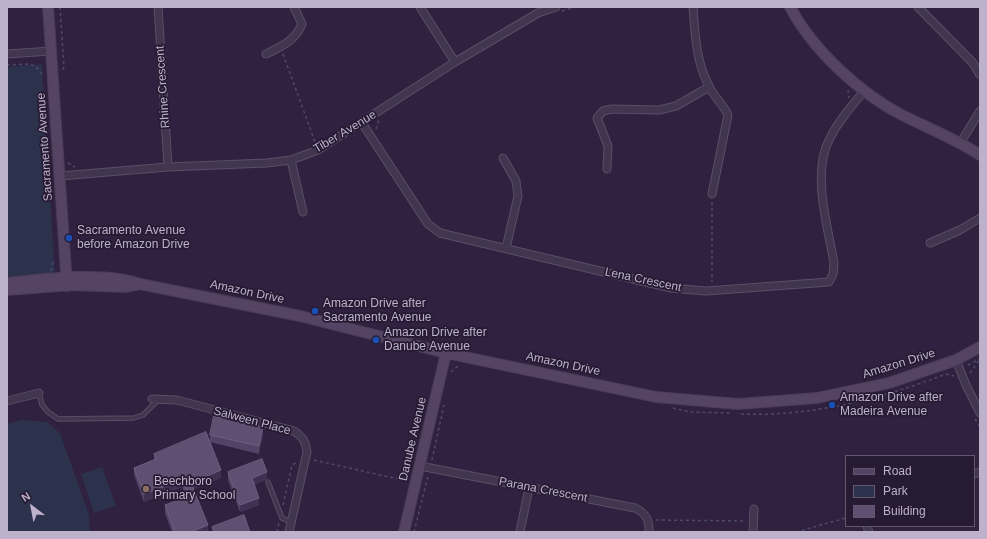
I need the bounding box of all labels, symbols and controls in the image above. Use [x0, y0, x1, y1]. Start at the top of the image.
street label: Rhine Crescent [153, 45, 173, 129]
street label: Sacramento Avenue [34, 92, 56, 202]
street label: Tiber Avenue [311, 108, 379, 156]
place label: Sacramento Avenue before Amazon Drive [77, 224, 190, 252]
marker: Sacramento Avenue before Amazon Drive [64, 233, 74, 243]
street label: Lena Crescent [603, 265, 683, 295]
street label: Amazon Drive [209, 277, 285, 307]
place label: Amazon Drive after Sacramento Avenue [323, 297, 432, 325]
marker: Amazon Drive after Sacramento Avenue [310, 306, 320, 316]
place label: Amazon Drive after Danube Avenue [384, 326, 487, 354]
marker: Amazon Drive after Danube Avenue [371, 335, 381, 345]
street label: Amazon Drive [861, 346, 937, 382]
street label: Amazon Drive [525, 349, 601, 379]
place label: Amazon Drive after Madeira Avenue [840, 391, 943, 419]
street label: Danube Avenue [396, 396, 430, 482]
marker: Amazon Drive after Madeira Avenue [827, 400, 837, 410]
street label: Salween Place [212, 404, 292, 438]
legend [845, 455, 975, 527]
text: Road [883, 464, 912, 478]
street label: Parana Crescent [497, 474, 589, 506]
place label: Beechboro Primary School [154, 475, 235, 503]
marker: Beechboro Primary School [141, 484, 151, 494]
text: Park [883, 484, 908, 498]
north arrow [12, 487, 52, 527]
text: N [19, 490, 32, 504]
text: Building [883, 504, 926, 518]

